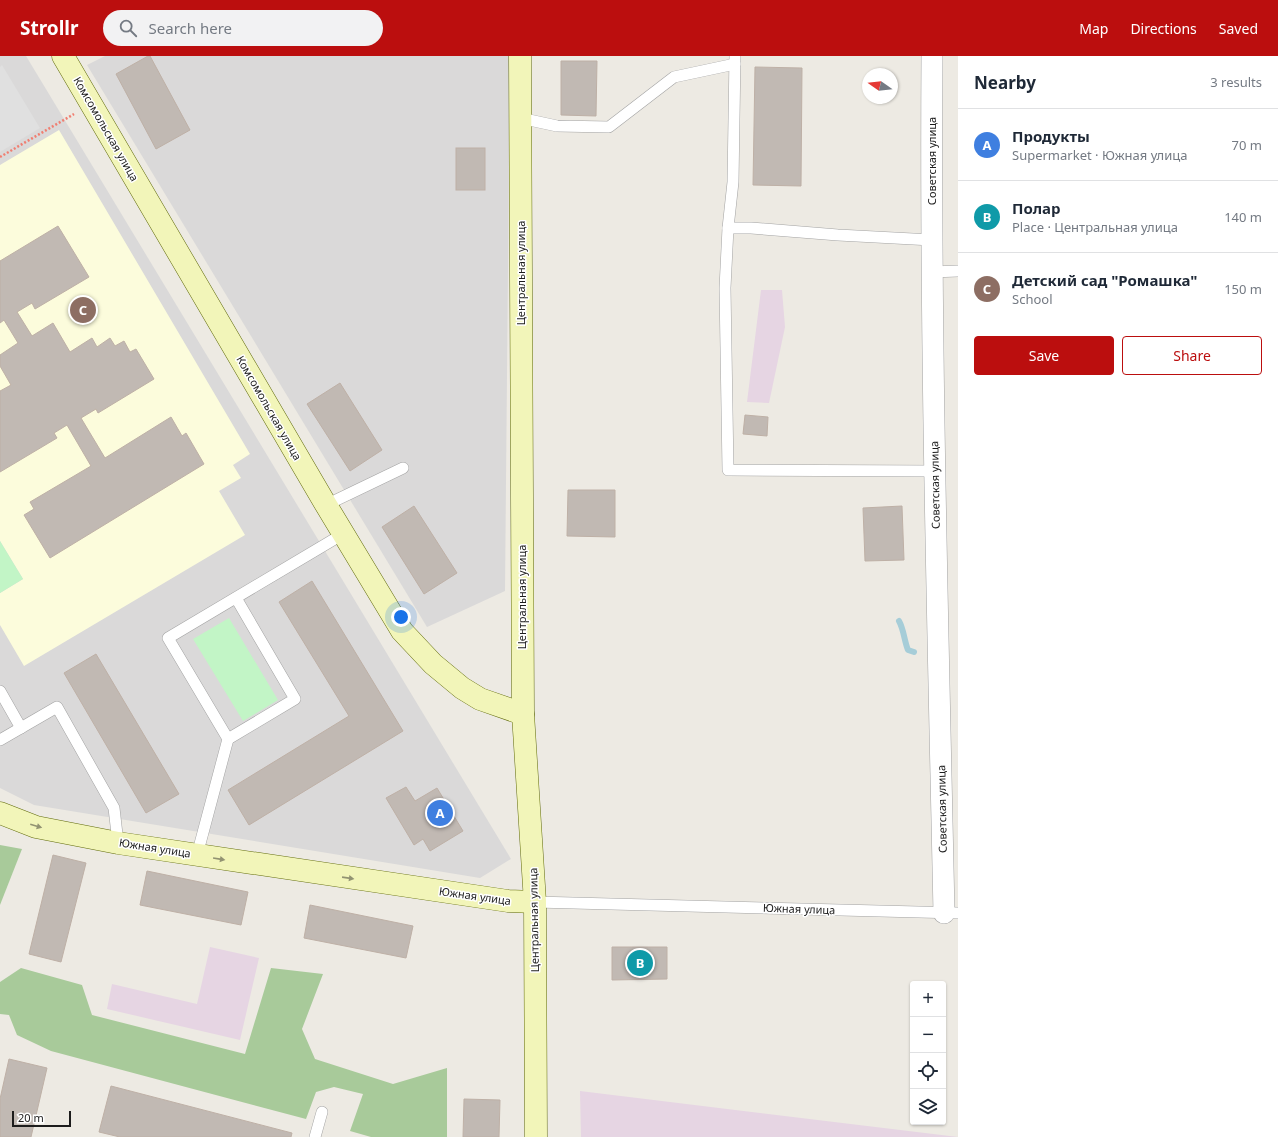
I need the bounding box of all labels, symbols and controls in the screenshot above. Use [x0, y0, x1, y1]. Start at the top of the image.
search box [103, 10, 383, 46]
text: Strollr [20, 15, 79, 41]
icon: search [117, 17, 139, 39]
text: Search here [149, 18, 232, 38]
text: Map [1079, 19, 1108, 38]
text: Directions [1130, 19, 1197, 38]
text: Saved [1219, 19, 1258, 38]
north arrow [862, 68, 898, 104]
text: Nearby [974, 71, 1036, 94]
text: 3 results [1210, 73, 1262, 91]
street label: Комсомольская улица [70, 74, 143, 184]
street label: Советская улица [924, 117, 939, 205]
text: Продукты [1012, 126, 1090, 146]
text: A [983, 136, 992, 154]
text: 70 m [1232, 136, 1262, 154]
text: Supermarket · Южная улица [1012, 146, 1188, 164]
text: Полар [1012, 198, 1061, 218]
text: B [983, 208, 991, 226]
text: 140 m [1224, 208, 1262, 226]
text: Place · Центральная улица [1012, 218, 1178, 236]
street label: Центральная улица [513, 221, 528, 325]
text: Детский сад "Ромашка" [1012, 270, 1198, 290]
text: C [983, 280, 991, 298]
text: 150 m [1224, 280, 1262, 298]
text: School [1012, 290, 1053, 308]
pin: C [70, 295, 96, 325]
button: Save [974, 336, 1114, 375]
button: Share [1122, 336, 1262, 375]
street label: Комсомольская улица [233, 353, 306, 463]
street label: Советская улица [926, 441, 943, 529]
street label: Центральная улица [514, 545, 529, 649]
your location [391, 607, 411, 627]
street label: Советская улица [933, 765, 950, 853]
pin: A [427, 798, 453, 828]
one-way arrow [30, 824, 43, 830]
street label: Южная улица [118, 834, 192, 861]
one-way arrow [213, 856, 226, 862]
street label: Центральная улица [525, 868, 542, 972]
one-way arrow [342, 875, 354, 881]
street label: Южная улица [438, 883, 512, 908]
street label: Южная улица [763, 900, 835, 917]
pin: B [627, 948, 653, 978]
map controls [910, 981, 946, 1125]
button: + [910, 981, 946, 1017]
button: − [910, 1017, 946, 1053]
button: locate [910, 1053, 946, 1089]
button: layers [910, 1089, 946, 1125]
scale bar [12, 1109, 71, 1128]
text: 20 m [18, 1110, 44, 1125]

